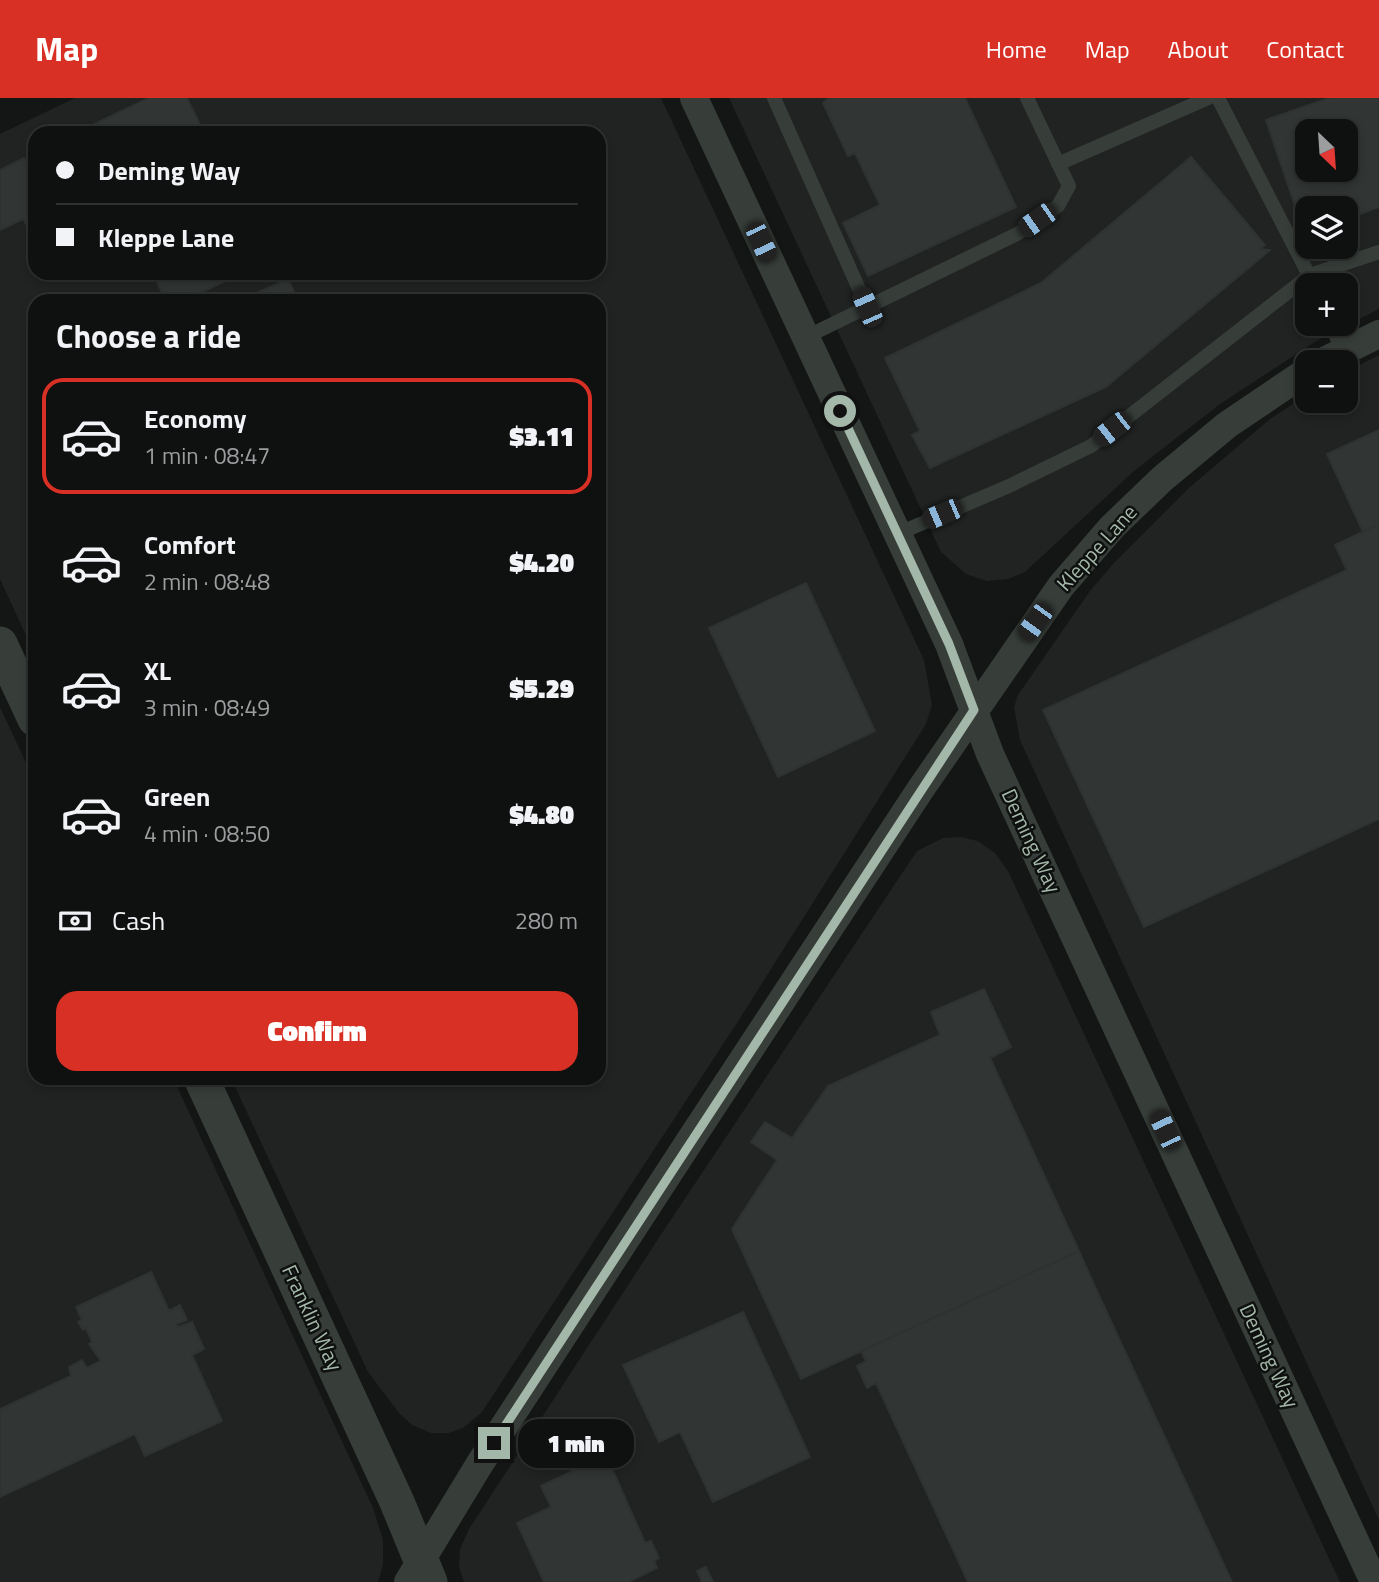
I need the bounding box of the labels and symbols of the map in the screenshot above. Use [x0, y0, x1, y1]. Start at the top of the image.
north arrow [1295, 119, 1358, 182]
car [1014, 199, 1061, 241]
car [743, 219, 780, 265]
car [849, 284, 886, 330]
route start [824, 395, 856, 427]
car [1089, 408, 1136, 450]
car [919, 496, 966, 532]
street label: Kleppe Lane [1048, 497, 1144, 598]
car [1015, 599, 1056, 645]
street label: Deming Way [994, 783, 1070, 898]
car [1147, 1107, 1184, 1153]
street label: Franklin Way [274, 1259, 351, 1376]
street label: Deming Way [1232, 1298, 1308, 1413]
callout: 1 min [518, 1418, 634, 1468]
route end [478, 1427, 510, 1459]

